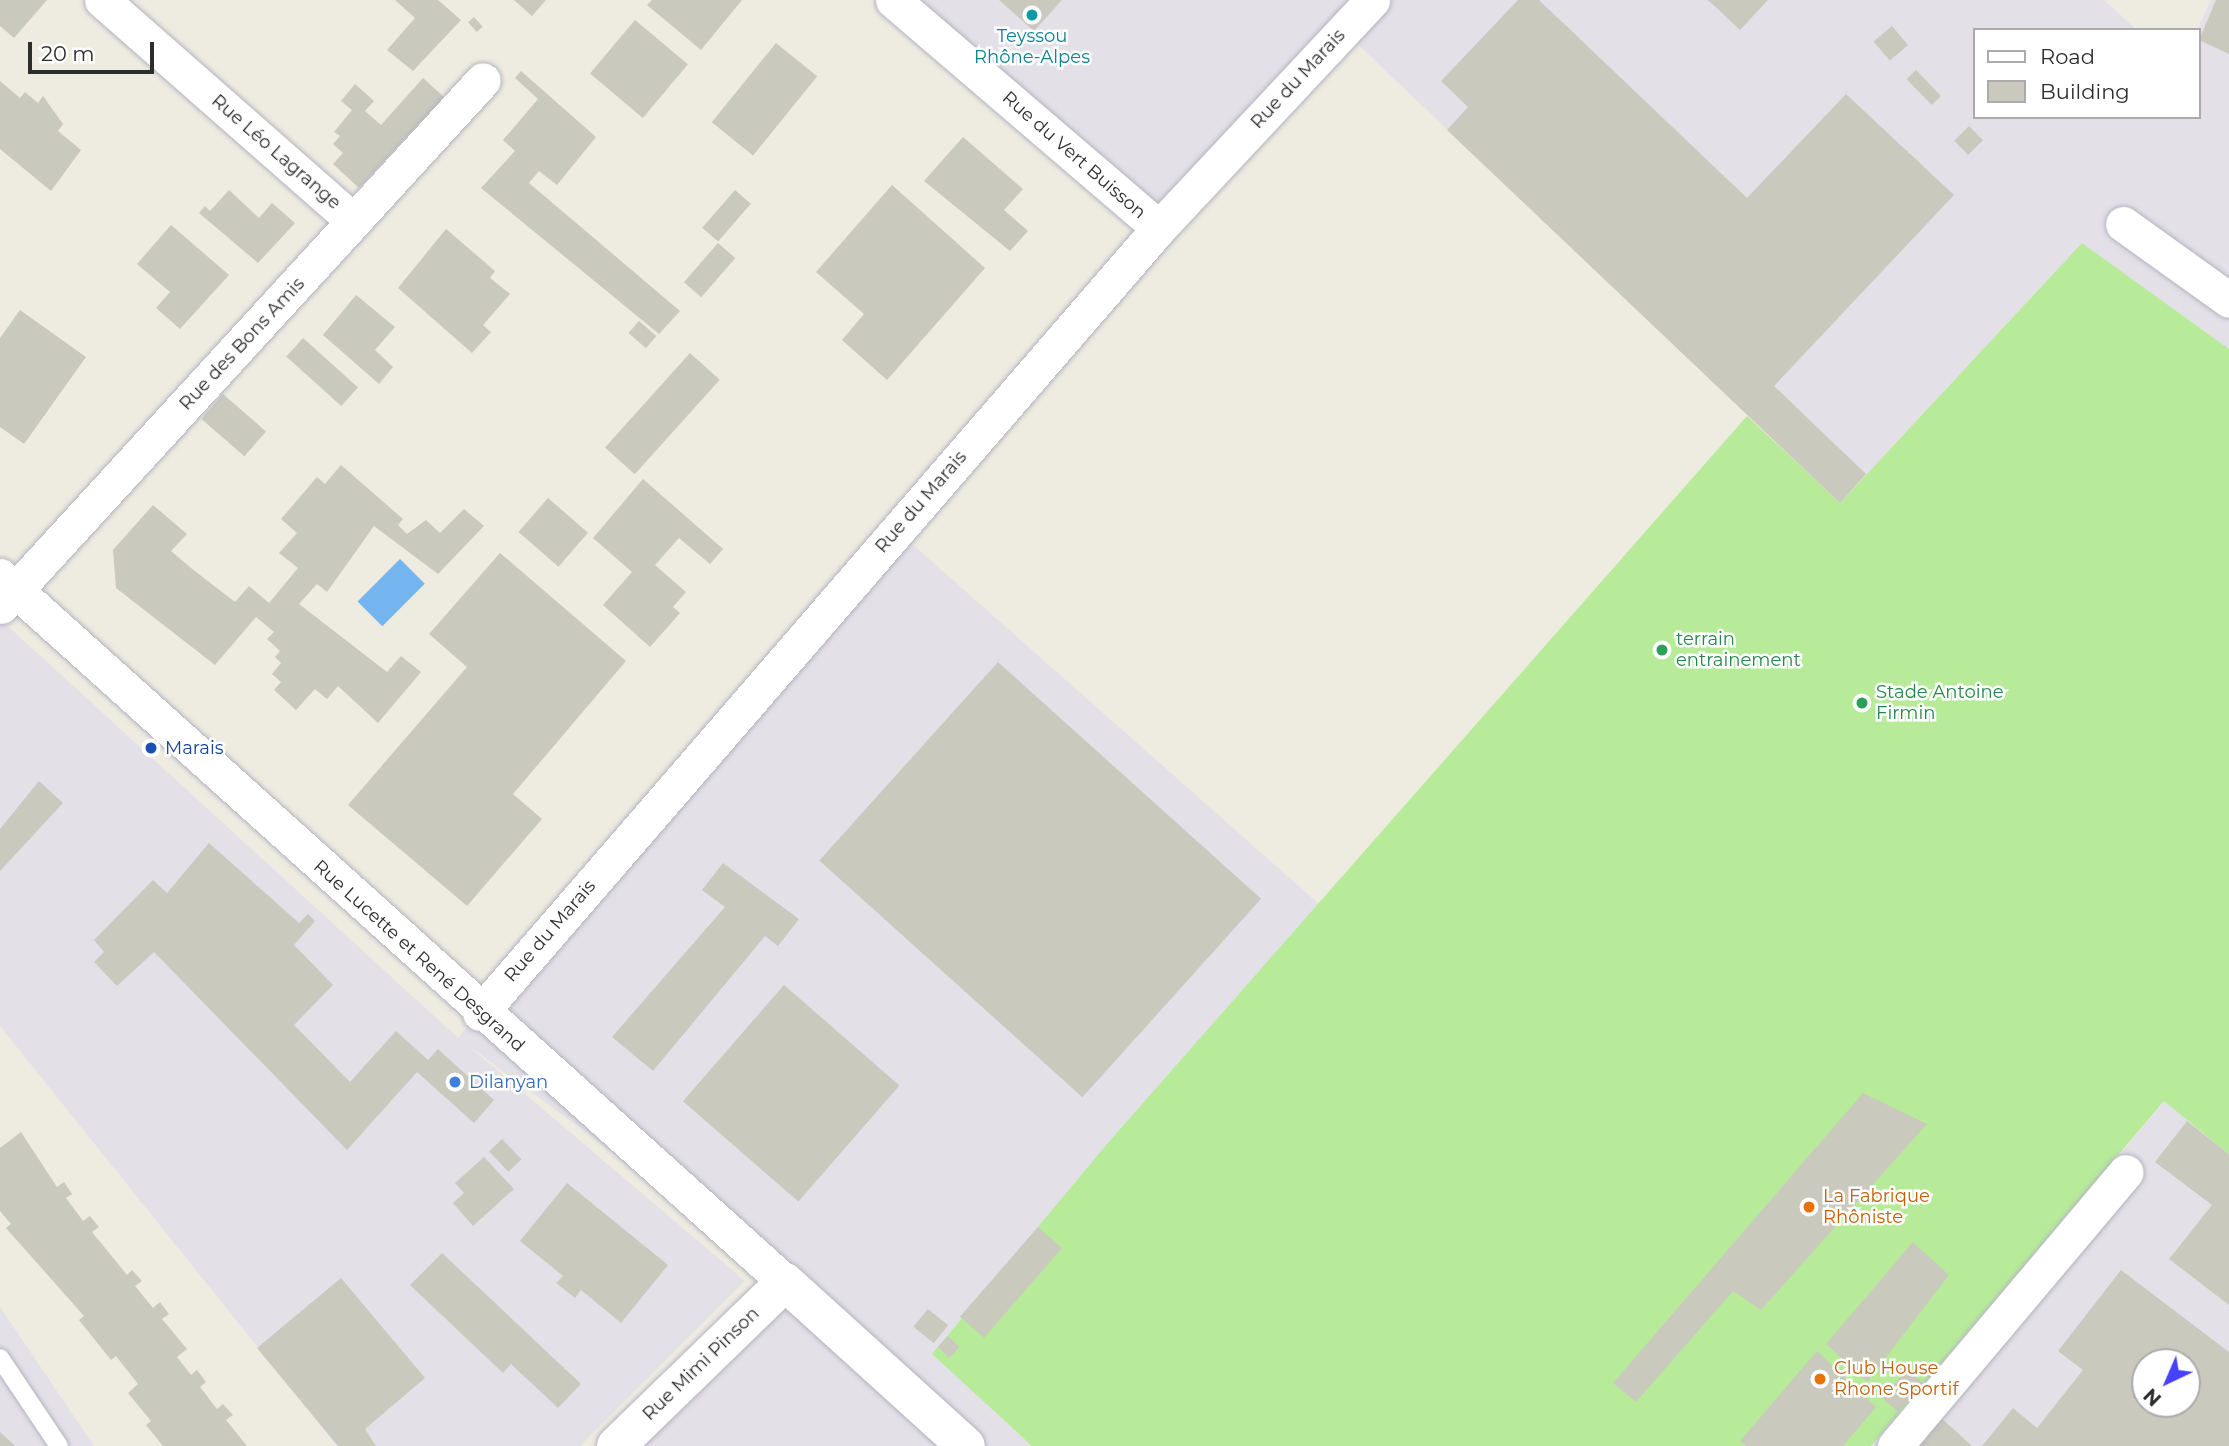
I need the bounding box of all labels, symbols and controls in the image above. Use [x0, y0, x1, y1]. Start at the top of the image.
marker: Teyssou Rhône-Alpes [1024, 7, 1040, 23]
street label: Rue du Marais [1246, 25, 1350, 133]
place label: Teyssou Rhône-Alpes [974, 26, 1090, 68]
scale bar [32, 28, 158, 72]
legend [1974, 28, 2201, 119]
text: 20 m [41, 41, 95, 66]
text: Road [2040, 44, 2095, 69]
text: Building [2040, 79, 2130, 104]
street label: Rue du Vert Buisson [998, 87, 1150, 223]
street label: Rue Léo Lagrange [207, 90, 345, 214]
street label: Rue des Bons Amis [175, 273, 309, 415]
street label: Rue du Marais [871, 447, 971, 557]
place label: terrain entrainement [1676, 629, 1801, 672]
marker: terrain entrainement [1654, 642, 1670, 658]
place label: Stade Antoine Firmin [1876, 682, 2004, 724]
marker: Stade Antoine Firmin [1854, 695, 1870, 711]
place label: Marais [165, 737, 224, 759]
marker: Marais [143, 740, 159, 756]
street label: Rue Lucette et René Desgrand [309, 855, 529, 1057]
street label: Rue du Marais [500, 876, 600, 986]
place label: Dilanyan [469, 1071, 548, 1093]
marker: Dilanyan [447, 1074, 463, 1090]
place label: La Fabrique Rhôniste [1823, 1186, 1930, 1228]
marker: La Fabrique Rhôniste [1801, 1199, 1817, 1215]
street label: Rue Mimi Pinson [638, 1303, 764, 1425]
north arrow [2131, 1348, 2201, 1418]
place label: Club House Rhone Sportif [1834, 1358, 1959, 1400]
marker: Club House Rhone Sportif [1812, 1371, 1828, 1387]
text: N [2139, 1383, 2166, 1411]

